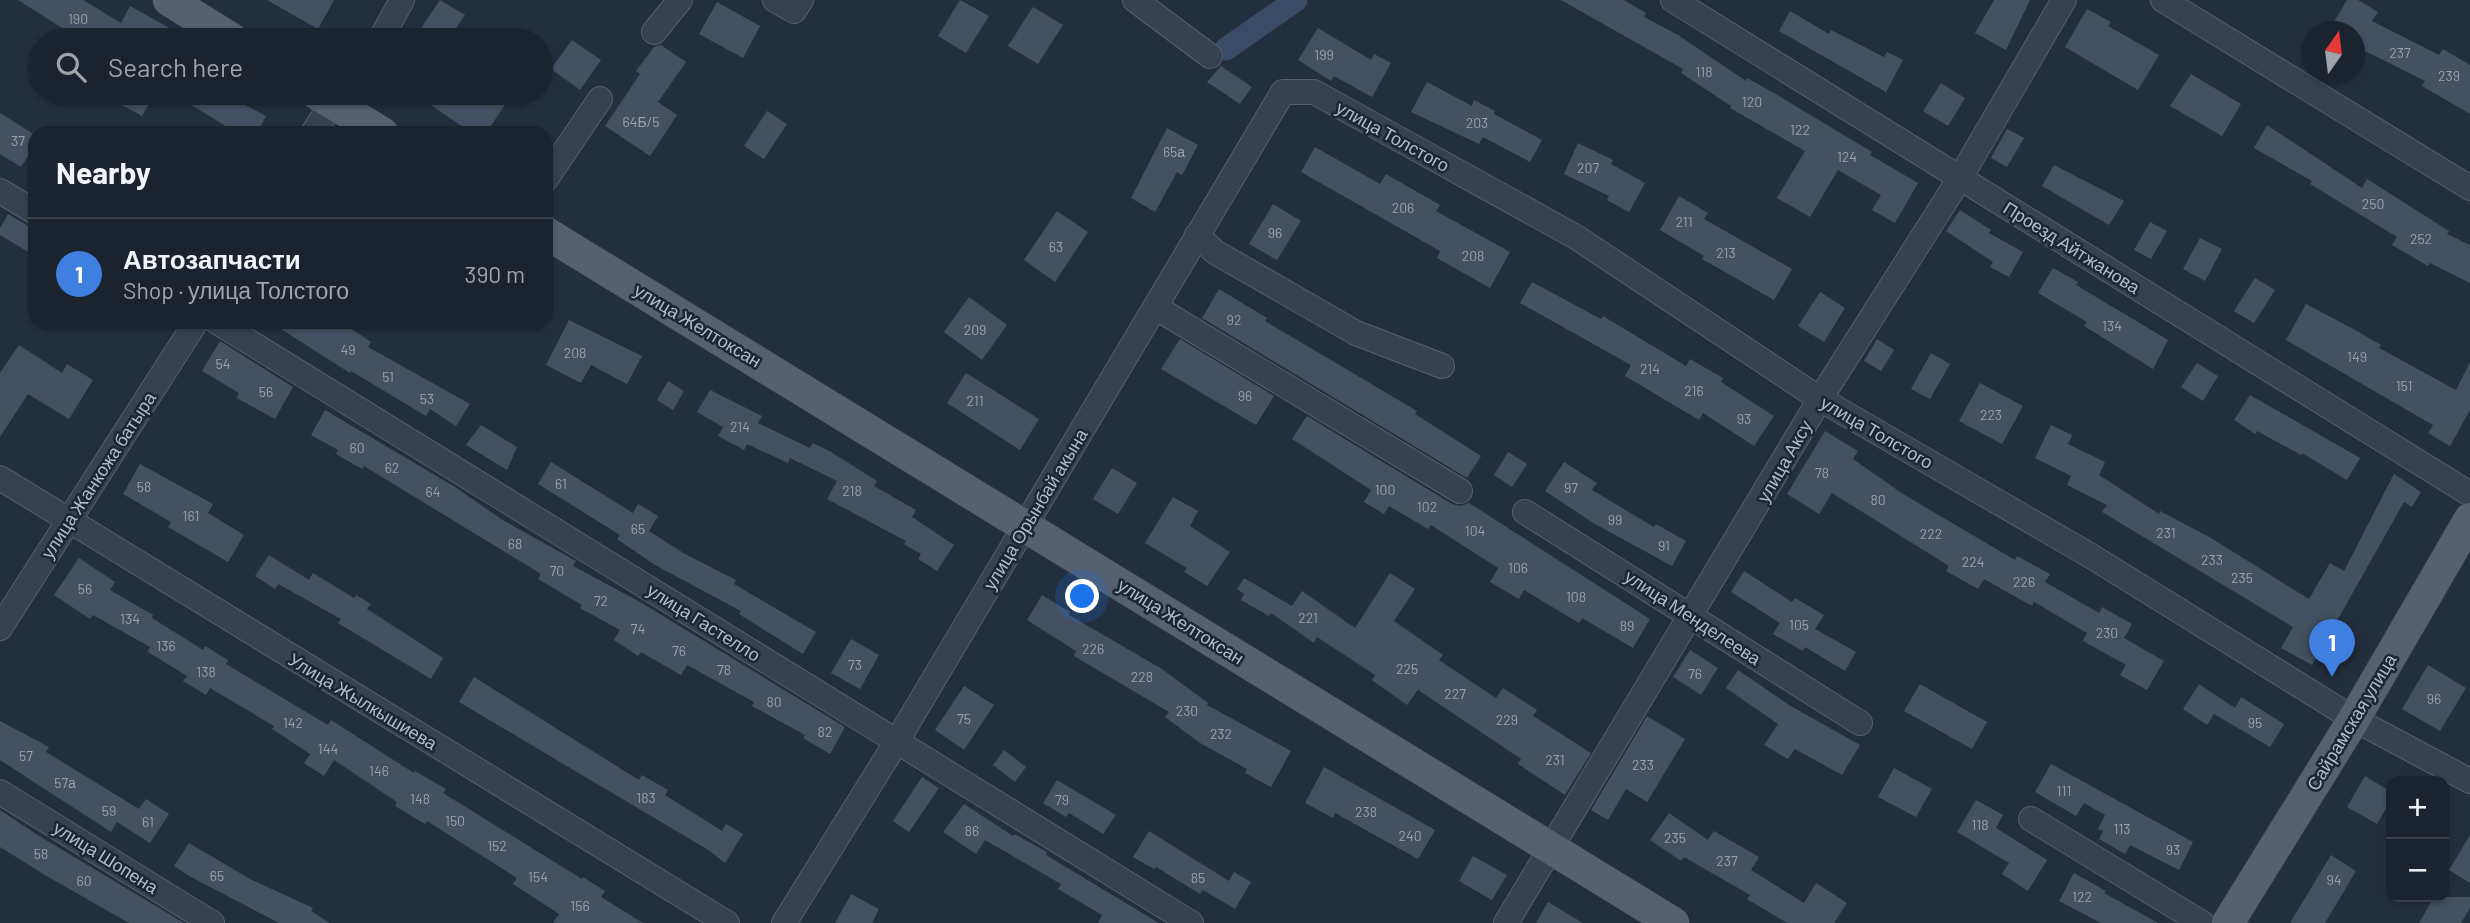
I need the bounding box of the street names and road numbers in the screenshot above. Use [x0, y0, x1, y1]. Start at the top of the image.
street label: улица Толстого [1333, 96, 1453, 176]
street label: Проезд Айтжанова [2000, 196, 2145, 298]
street label: улица Желтоксан [630, 278, 766, 372]
street label: улица Жанкожа батыра [36, 387, 161, 562]
street label: улица Толстого [1817, 391, 1937, 473]
street label: улица Аксу [1752, 416, 1816, 506]
street label: улица Орынбай акына [978, 423, 1092, 594]
street label: улица Менделеева [1621, 565, 1766, 670]
street label: улица Желтоксан [1114, 573, 1248, 669]
street label: улица Гастелло [643, 578, 765, 666]
street label: Улица Жылкышиева [285, 648, 442, 755]
street label: Сайрамская улица [2301, 649, 2401, 794]
street label: улица Шопена [50, 816, 163, 898]

